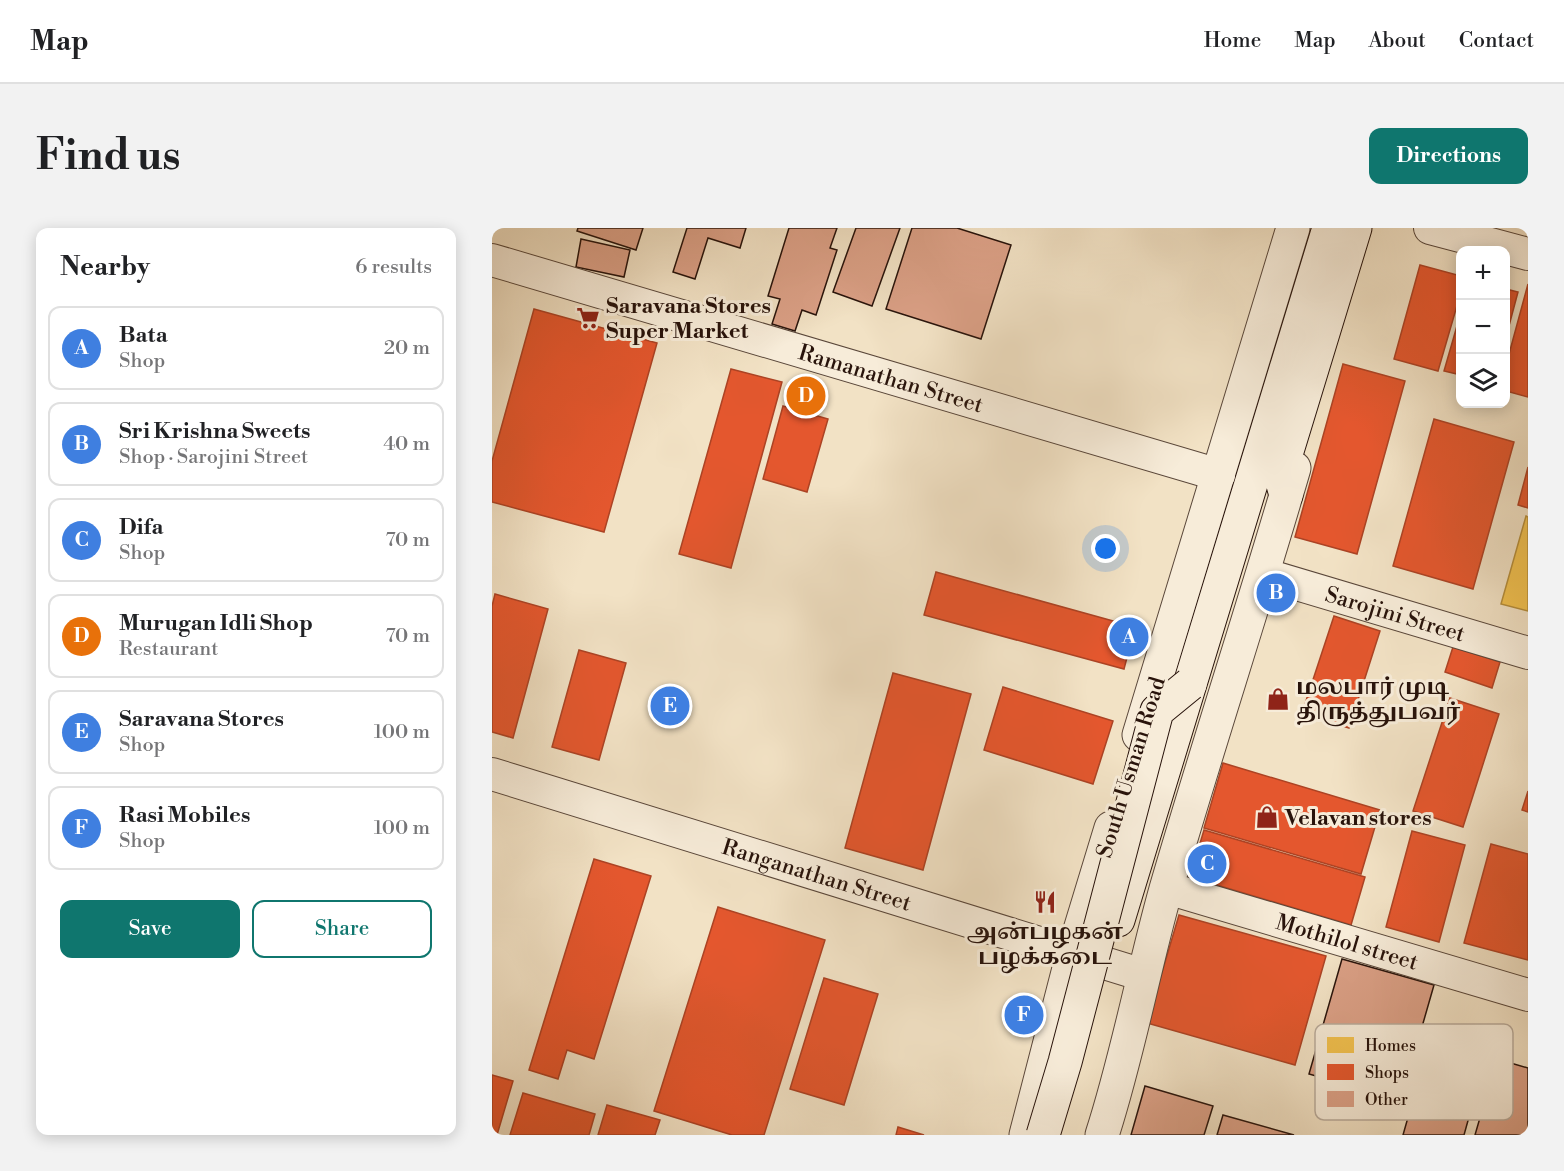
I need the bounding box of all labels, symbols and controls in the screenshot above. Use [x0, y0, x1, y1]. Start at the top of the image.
text: Map [30, 24, 89, 59]
text: Home [1204, 28, 1261, 54]
text: Map [1294, 28, 1336, 54]
text: About [1369, 28, 1426, 54]
text: Contact [1459, 28, 1534, 54]
button: Directions [1369, 128, 1528, 184]
text: Find us [36, 130, 180, 183]
map controls [1456, 246, 1510, 408]
button: + [1456, 246, 1510, 300]
text: Nearby [60, 251, 150, 283]
text: 6 results [355, 255, 432, 280]
place label: Saravana Stores Super Market [606, 293, 771, 345]
button: − [1456, 300, 1510, 354]
supermarket icon: Saravana Stores Super Market [575, 305, 601, 331]
text: Bata [119, 322, 168, 349]
text: A [74, 336, 89, 361]
text: 20 m [384, 336, 430, 361]
street label: Ramanathan Street [795, 339, 986, 420]
text: Shop [119, 349, 165, 374]
button: layers [1456, 354, 1510, 408]
pin: D [786, 374, 826, 418]
text: Sri Krishna Sweets [119, 418, 310, 445]
text: B [74, 432, 89, 457]
text: 40 m [383, 432, 430, 457]
text: Shop · Sarojini Street [119, 445, 308, 470]
text: Difa [119, 514, 163, 541]
text: C [74, 528, 89, 553]
text: 70 m [386, 528, 430, 553]
your location [1091, 534, 1120, 563]
text: Shop [119, 541, 165, 566]
pin: B [1256, 570, 1296, 616]
street label: Sarojini Street [1322, 581, 1468, 649]
text: Murugan Idli Shop [119, 610, 313, 637]
pin: A [1110, 614, 1148, 660]
text: D [74, 624, 89, 649]
text: 70 m [386, 624, 430, 649]
text: Restaurant [119, 637, 218, 662]
street label: South Usman Road [1091, 673, 1172, 861]
place label: மலபார் முடி திருத்துபவர் [1296, 674, 1461, 728]
pin: E [650, 684, 690, 728]
shop icon: மலபார் முடி திருத்துபவர் [1265, 686, 1291, 712]
text: Saravana Stores [119, 706, 284, 733]
text: E [75, 720, 88, 745]
text: 100 m [374, 720, 430, 745]
text: Shop [119, 733, 165, 758]
text: Rasi Mobiles [119, 802, 250, 829]
shop icon: Velavan stores [1254, 804, 1280, 830]
place label: Velavan stores [1284, 805, 1432, 832]
text: F [74, 816, 89, 841]
text: 100 m [374, 816, 430, 841]
text: Shop [119, 829, 165, 854]
street label: Ranganathan Street [719, 834, 915, 918]
pin: C [1188, 842, 1226, 886]
restaurant icon: அன்பழகன் பழக்கடை [1032, 889, 1058, 915]
button: Save [60, 900, 240, 958]
button: Share [252, 900, 432, 958]
street label: Mothilol street [1272, 909, 1421, 977]
place label: அன்பழகன் பழக்கடை [967, 919, 1123, 974]
pin: F [1004, 992, 1044, 1038]
legend [1315, 1024, 1513, 1120]
text: Homes [1365, 1036, 1416, 1056]
text: Shops [1365, 1063, 1409, 1083]
text: Other [1365, 1090, 1408, 1110]

